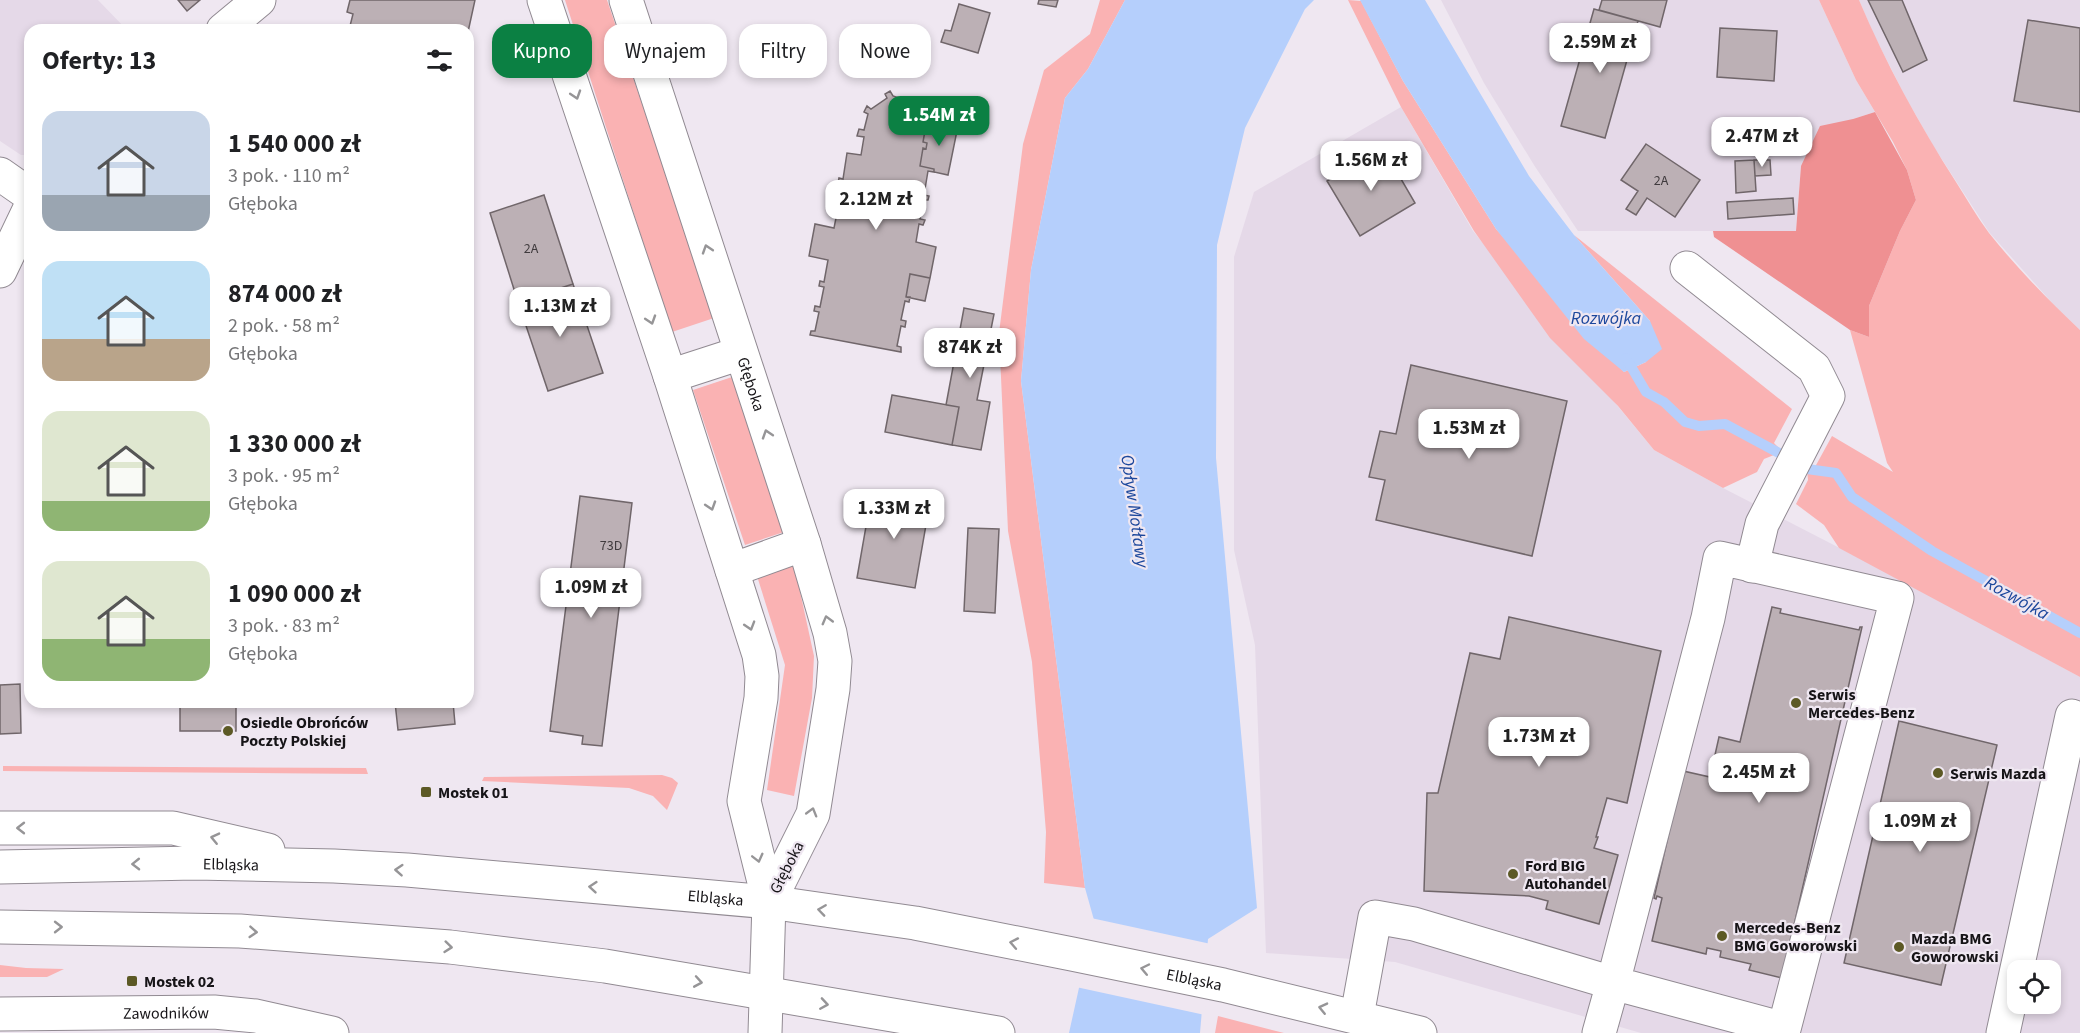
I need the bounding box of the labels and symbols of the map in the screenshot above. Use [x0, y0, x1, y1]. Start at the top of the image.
pin: 2.59M zł [1538, 23, 1662, 74]
one-way arrow [569, 89, 582, 100]
pin: 1.54M zł [877, 96, 1001, 147]
pin: 2.47M zł [1700, 117, 1824, 168]
pin: 1.56M zł [1309, 141, 1433, 192]
house number: 2A [1654, 171, 1669, 191]
pin: 2.12M zł [814, 180, 938, 231]
house number: 2A [524, 239, 539, 259]
one-way arrow [702, 244, 714, 255]
pin: 1.13M zł [498, 287, 622, 338]
water label: Rozwójka [1571, 306, 1641, 331]
one-way arrow [644, 314, 656, 325]
pin: 874K zł [915, 328, 1025, 379]
street label: Głęboka [732, 354, 770, 414]
pin: 1.53M zł [1407, 409, 1531, 460]
one-way arrow [762, 429, 775, 440]
water label: Opływ Motławy [1114, 453, 1155, 570]
pin: 1.33M zł [832, 489, 956, 540]
one-way arrow [704, 500, 716, 511]
house number: 73D [600, 536, 622, 556]
pin: 1.09M zł [529, 568, 653, 619]
water label: Rozwójka [1980, 570, 2054, 627]
one-way arrow [821, 615, 834, 625]
one-way arrow [743, 620, 756, 631]
place label: Serwis Mercedes-Benz [1808, 684, 1915, 724]
marker: Serwis Mercedes-Benz [1789, 696, 1803, 710]
place label: Osiedle Obrońców Poczty Polskiej [240, 712, 369, 752]
pin: 1.73M zł [1477, 717, 1601, 768]
marker: Osiedle Obrońców Poczty Polskiej [221, 724, 235, 738]
pin: 2.45M zł [1697, 753, 1821, 804]
place label: Serwis Mazda [1950, 763, 2046, 785]
marker: Serwis Mazda [1931, 766, 1945, 780]
place label: Mostek 01 [438, 782, 509, 804]
marker: Mostek 01 [419, 785, 433, 799]
pin: 1.09M zł [1858, 802, 1982, 853]
one-way arrow [805, 807, 817, 818]
one-way arrow [17, 822, 26, 834]
one-way arrow [211, 833, 221, 846]
street label: Głęboka [764, 838, 809, 897]
street label: Elbląska [203, 853, 259, 876]
one-way arrow [751, 853, 764, 863]
place label: Ford BIG Autohandel [1524, 855, 1607, 895]
one-way arrow [132, 858, 141, 870]
one-way arrow [394, 863, 403, 876]
marker: Ford BIG Autohandel [1506, 867, 1520, 881]
one-way arrow [588, 880, 597, 893]
street label: Elbląska [687, 885, 744, 912]
one-way arrow [818, 904, 828, 917]
place label: Mercedes-Benz BMG Goworowski [1734, 917, 1857, 957]
one-way arrow [54, 921, 63, 933]
one-way arrow [249, 925, 258, 938]
place label: Mazda BMG Goworowski [1911, 928, 1999, 968]
marker: Mercedes-Benz BMG Goworowski [1715, 929, 1729, 943]
one-way arrow [1010, 937, 1020, 950]
one-way arrow [443, 940, 452, 953]
marker: Mazda BMG Goworowski [1892, 940, 1906, 954]
one-way arrow [1141, 963, 1151, 976]
street label: Elbląska [1164, 964, 1224, 997]
place label: Mostek 02 [144, 971, 215, 993]
marker: Mostek 02 [125, 974, 139, 988]
one-way arrow [692, 975, 702, 988]
one-way arrow [820, 998, 829, 1010]
street label: Zawodników [123, 1002, 210, 1025]
one-way arrow [1318, 1003, 1328, 1016]

